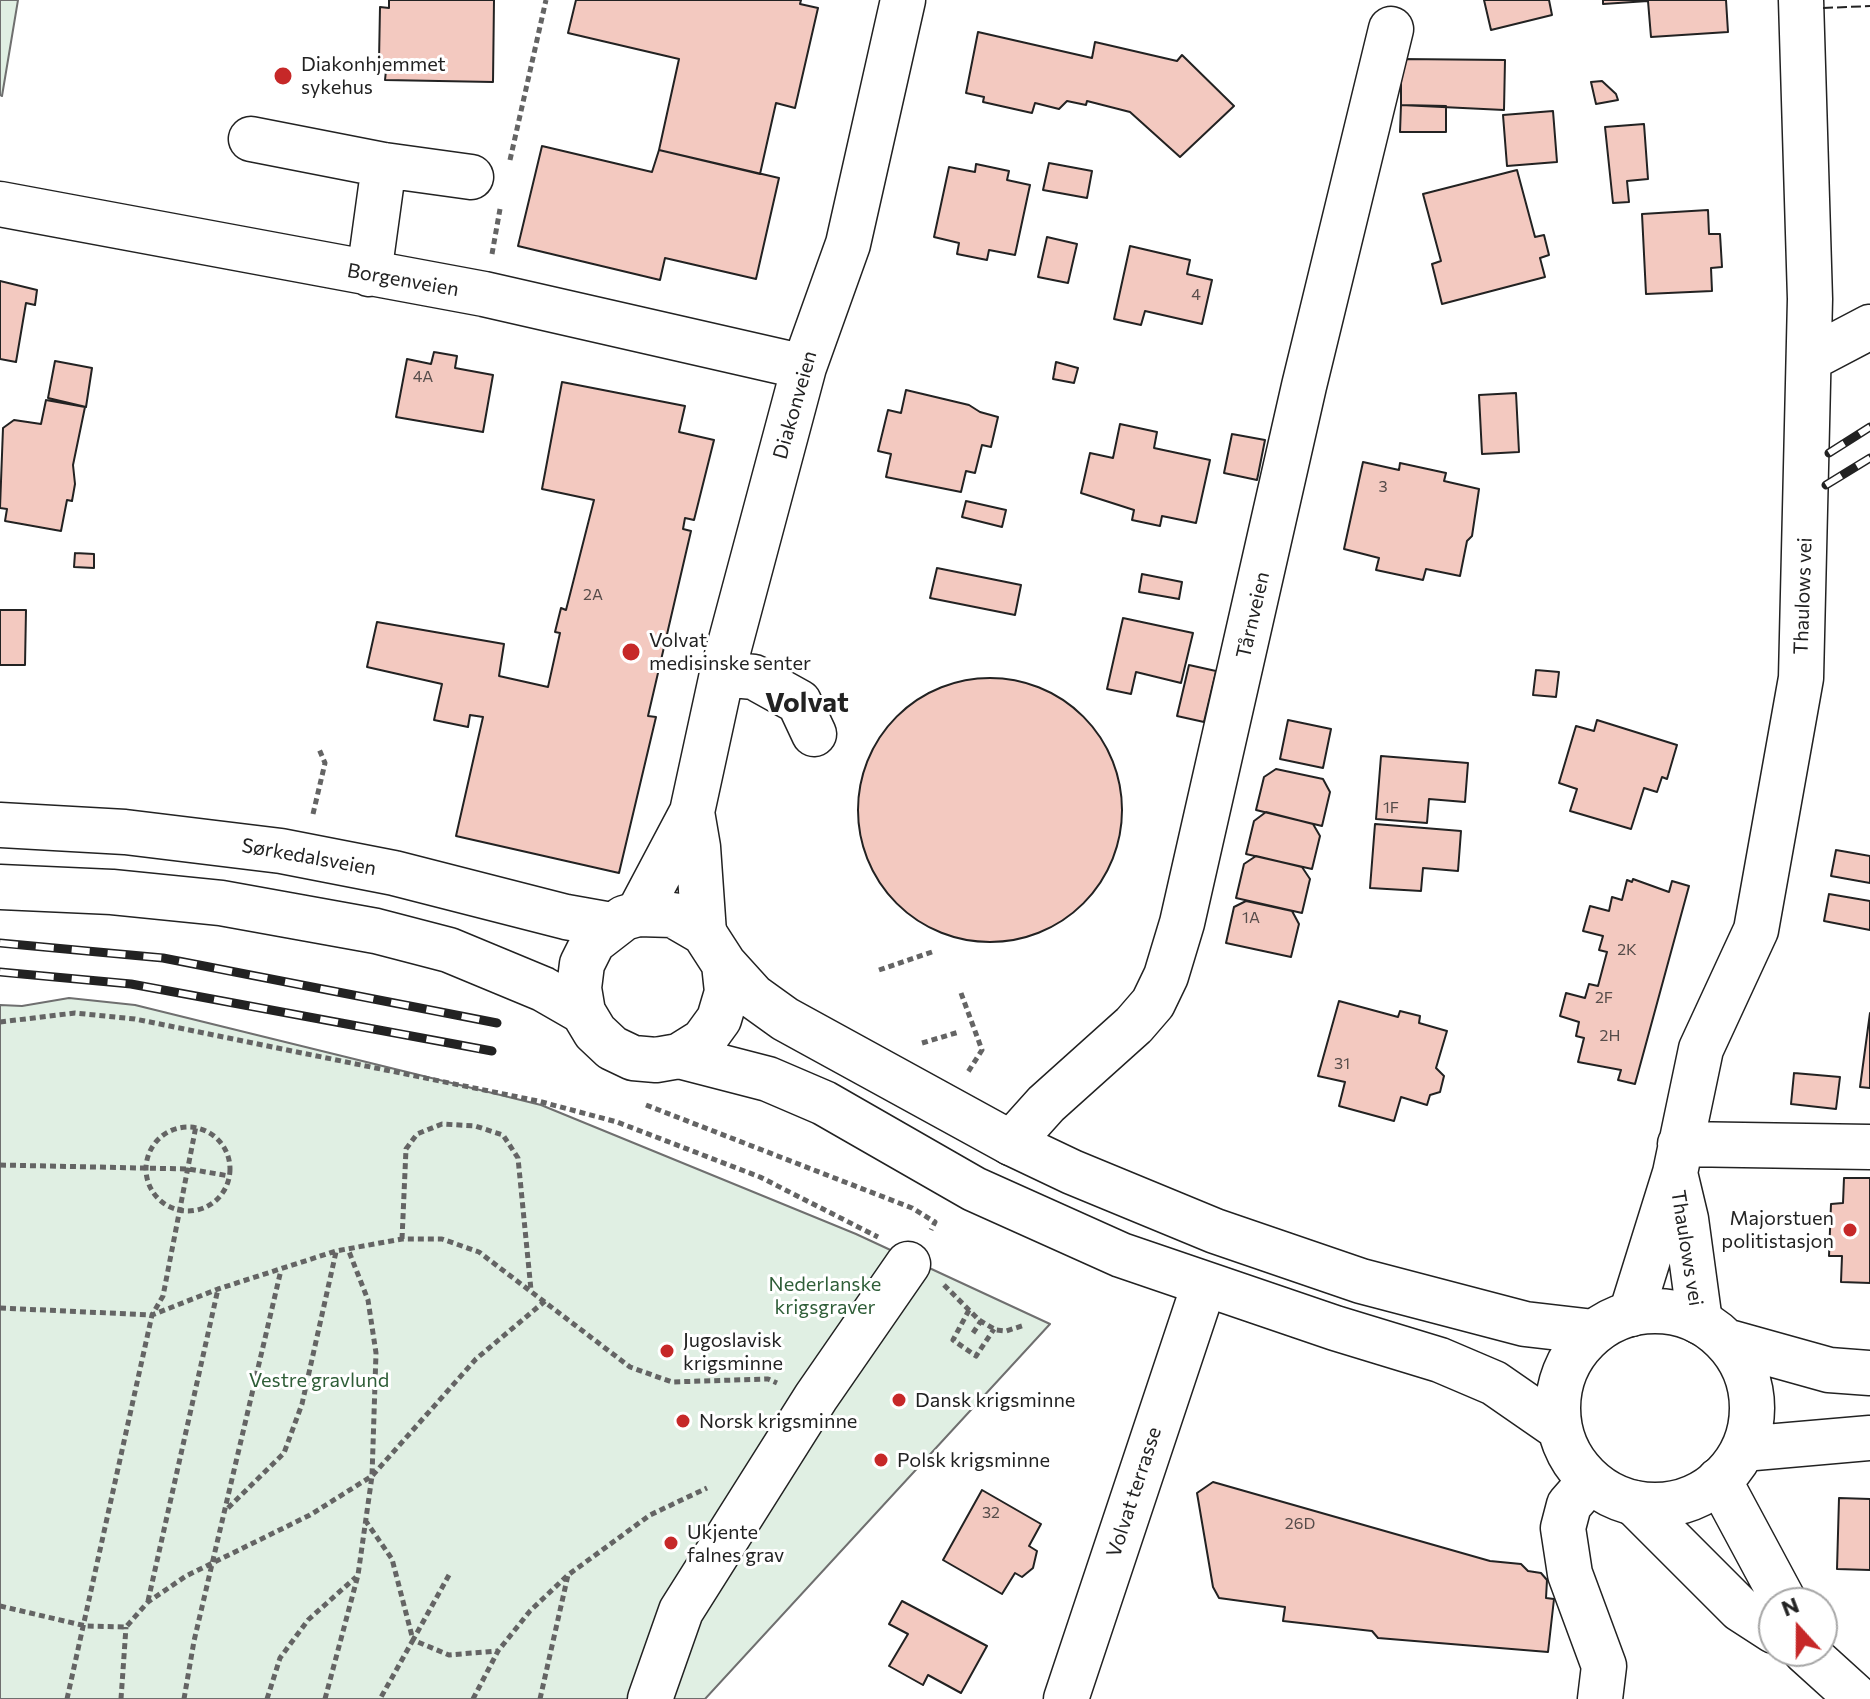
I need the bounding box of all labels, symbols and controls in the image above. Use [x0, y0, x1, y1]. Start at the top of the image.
place label: Diakonhjemmet sykehus [301, 52, 446, 99]
marker: Diakonhjemmet sykehus [272, 65, 294, 87]
street label: Borgenveien [345, 258, 461, 302]
house number: 4 [1191, 285, 1201, 305]
street label: Diakonveien [768, 348, 822, 462]
house number: 4A [413, 367, 433, 387]
house number: 3 [1378, 477, 1388, 497]
street label: Thaulows vei [1789, 537, 1817, 655]
street label: Tårnveien [1231, 569, 1275, 661]
house number: 2A [583, 585, 603, 605]
place label: Volvat medisinske senter [649, 628, 811, 675]
marker: Volvat medisinske senter [620, 641, 642, 663]
district label: Volvat [765, 686, 849, 720]
house number: 1F [1383, 798, 1399, 818]
street label: Sørkedalsveien [240, 833, 378, 881]
house number: 1A [1242, 908, 1260, 928]
house number: 2K [1617, 940, 1637, 960]
house number: 2F [1595, 988, 1613, 1008]
house number: 2H [1600, 1026, 1620, 1046]
house number: 31 [1334, 1054, 1350, 1074]
street label: Thaulows vei [1666, 1188, 1708, 1308]
place label: Majorstuen politistasjon [1721, 1206, 1834, 1253]
marker: Majorstuen politistasjon [1841, 1221, 1859, 1239]
park label: Nederlanske krigsgraver [769, 1272, 881, 1319]
place label: Jugoslavisk krigsminne [683, 1328, 783, 1375]
marker: Jugoslavisk krigsminne [658, 1342, 676, 1360]
park label: Vestre gravlund [249, 1368, 389, 1392]
place label: Dansk krigsminne [915, 1388, 1075, 1412]
marker: Dansk krigsminne [890, 1391, 908, 1409]
place label: Norsk krigsminne [699, 1409, 857, 1433]
marker: Norsk krigsminne [674, 1412, 692, 1430]
street label: Volvat terrasse [1102, 1424, 1166, 1560]
place label: Polsk krigsminne [897, 1448, 1050, 1472]
marker: Polsk krigsminne [872, 1451, 890, 1469]
house number: 32 [982, 1503, 1000, 1523]
house number: 26D [1285, 1514, 1315, 1534]
place label: Ukjente falnes grav [687, 1520, 784, 1567]
marker: Ukjente falnes grav [662, 1534, 680, 1552]
north arrow [1758, 1587, 1838, 1667]
text: N [1777, 1590, 1802, 1622]

